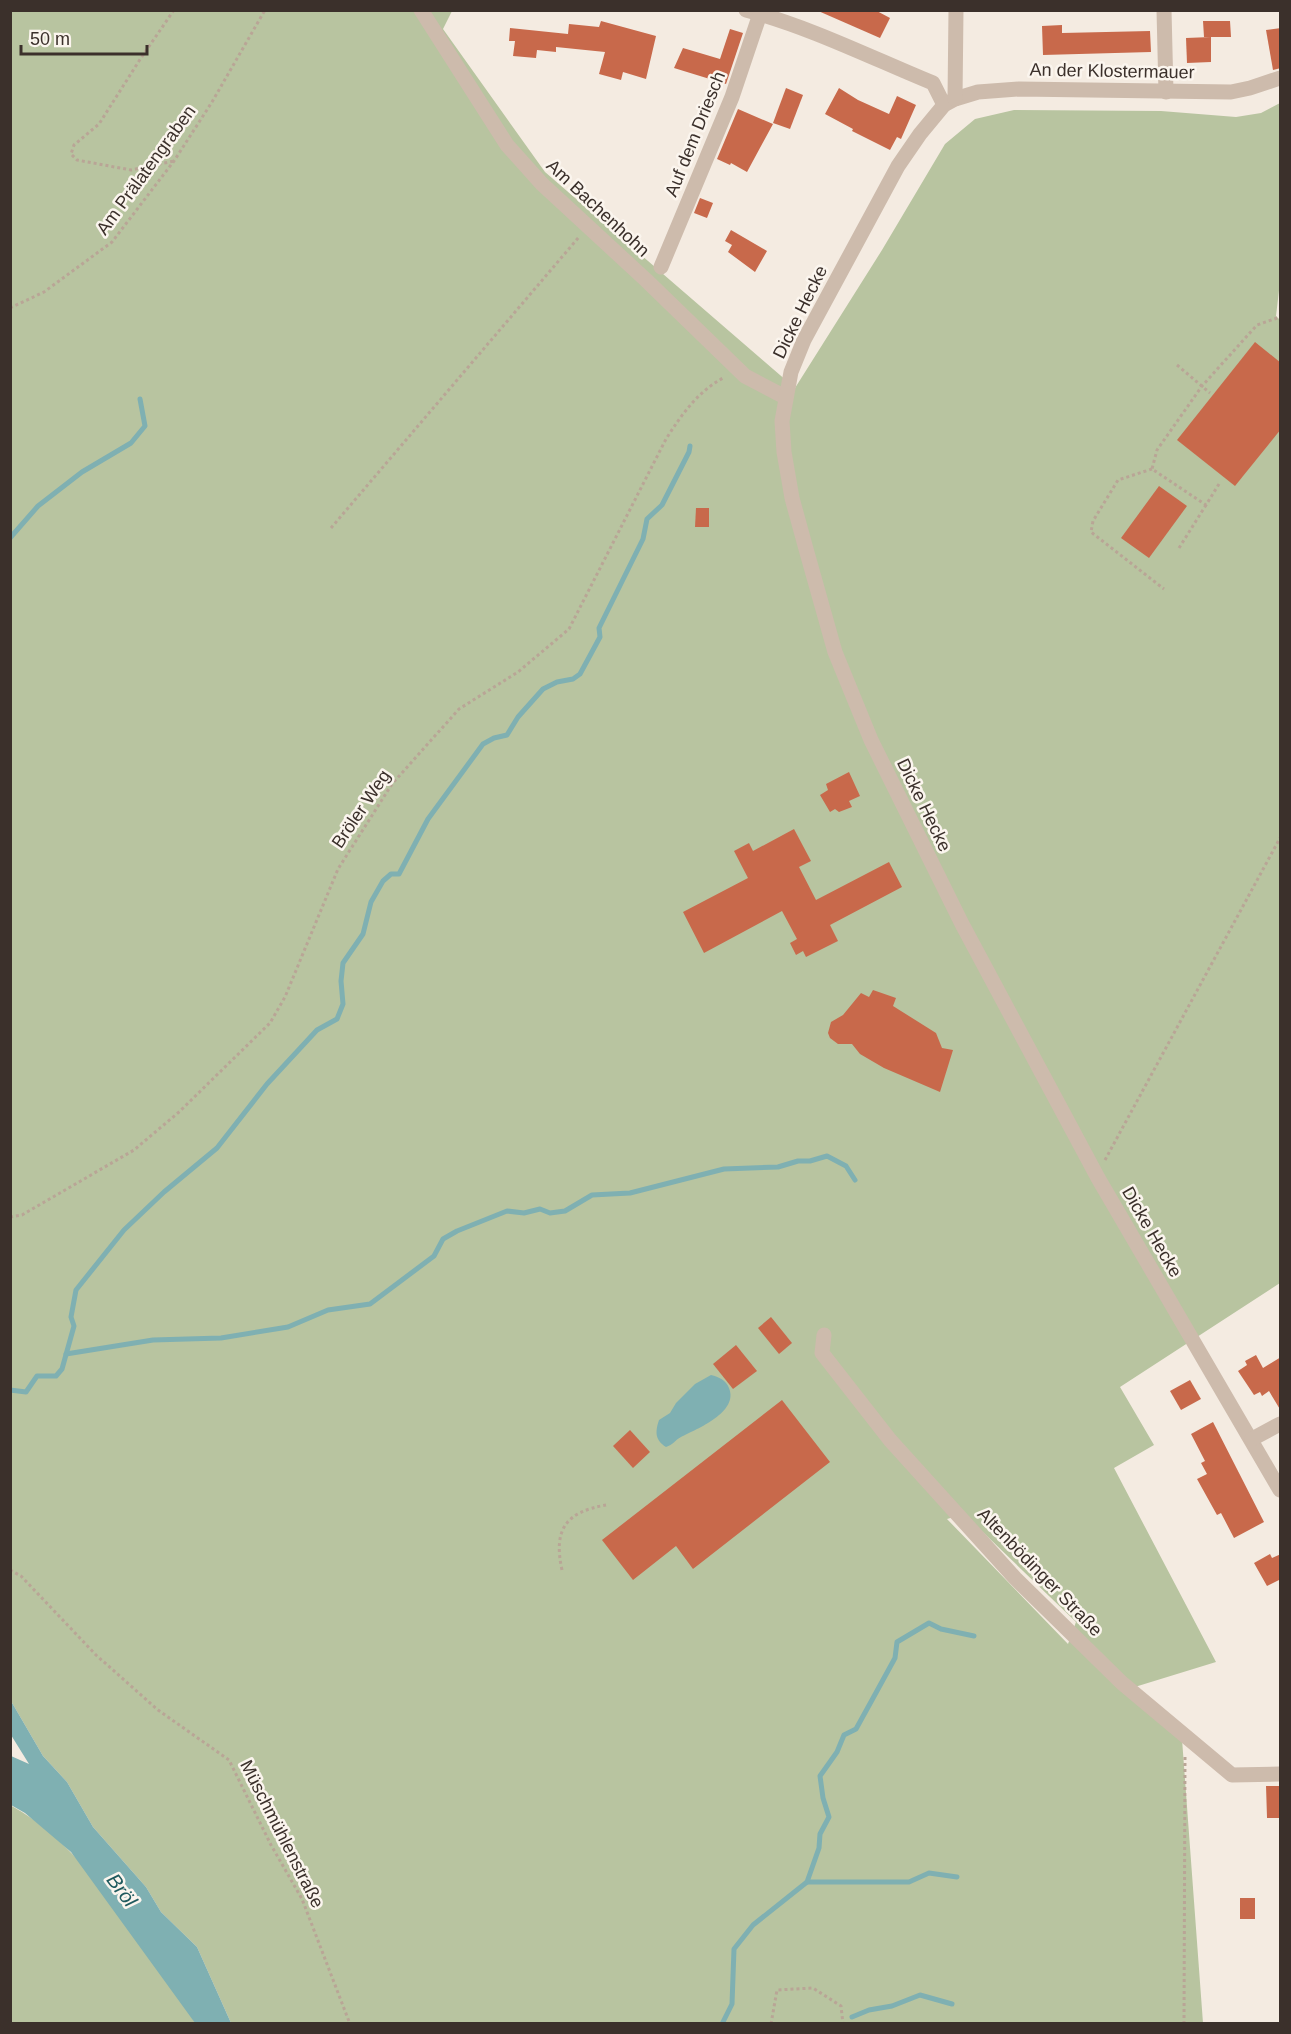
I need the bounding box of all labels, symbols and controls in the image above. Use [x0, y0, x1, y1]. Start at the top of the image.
scale bar [21, 18, 147, 56]
text: 50 m [30, 29, 70, 49]
street label: An der Klostermauer [1029, 60, 1195, 82]
street label: Auf dem Driesch [661, 69, 729, 199]
street label: Am Prälatengraben [92, 101, 200, 239]
street label: Am Bachenhohn [543, 155, 653, 261]
street label: Dicke Hecke [769, 262, 831, 362]
street label: Dicke Hecke [893, 755, 955, 855]
street label: Bröler Weg [328, 766, 394, 852]
street label: Dicke Hecke [1118, 1183, 1186, 1281]
street label: Altenbödinger Straße [974, 1504, 1106, 1640]
street label: Müschmühlenstraße [236, 1757, 328, 1911]
water label: Bröl [103, 1869, 142, 1911]

